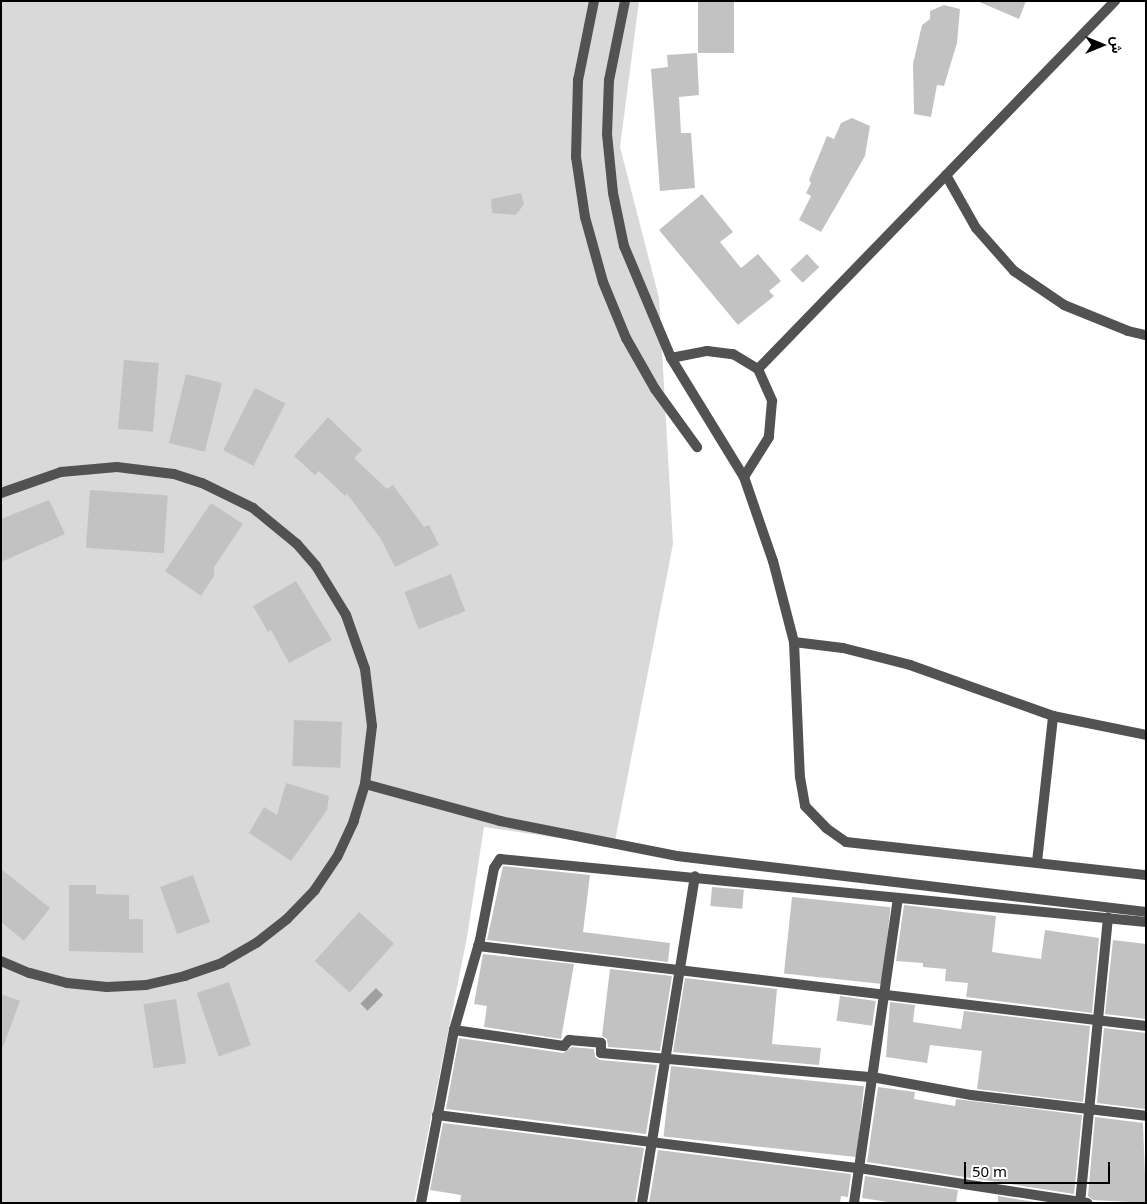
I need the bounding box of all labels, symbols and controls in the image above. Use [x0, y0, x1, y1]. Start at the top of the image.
north arrow [1077, 20, 1127, 70]
text: ش [1108, 37, 1127, 53]
scale bar [967, 1152, 1113, 1184]
text: 50 m [972, 1161, 1007, 1181]

